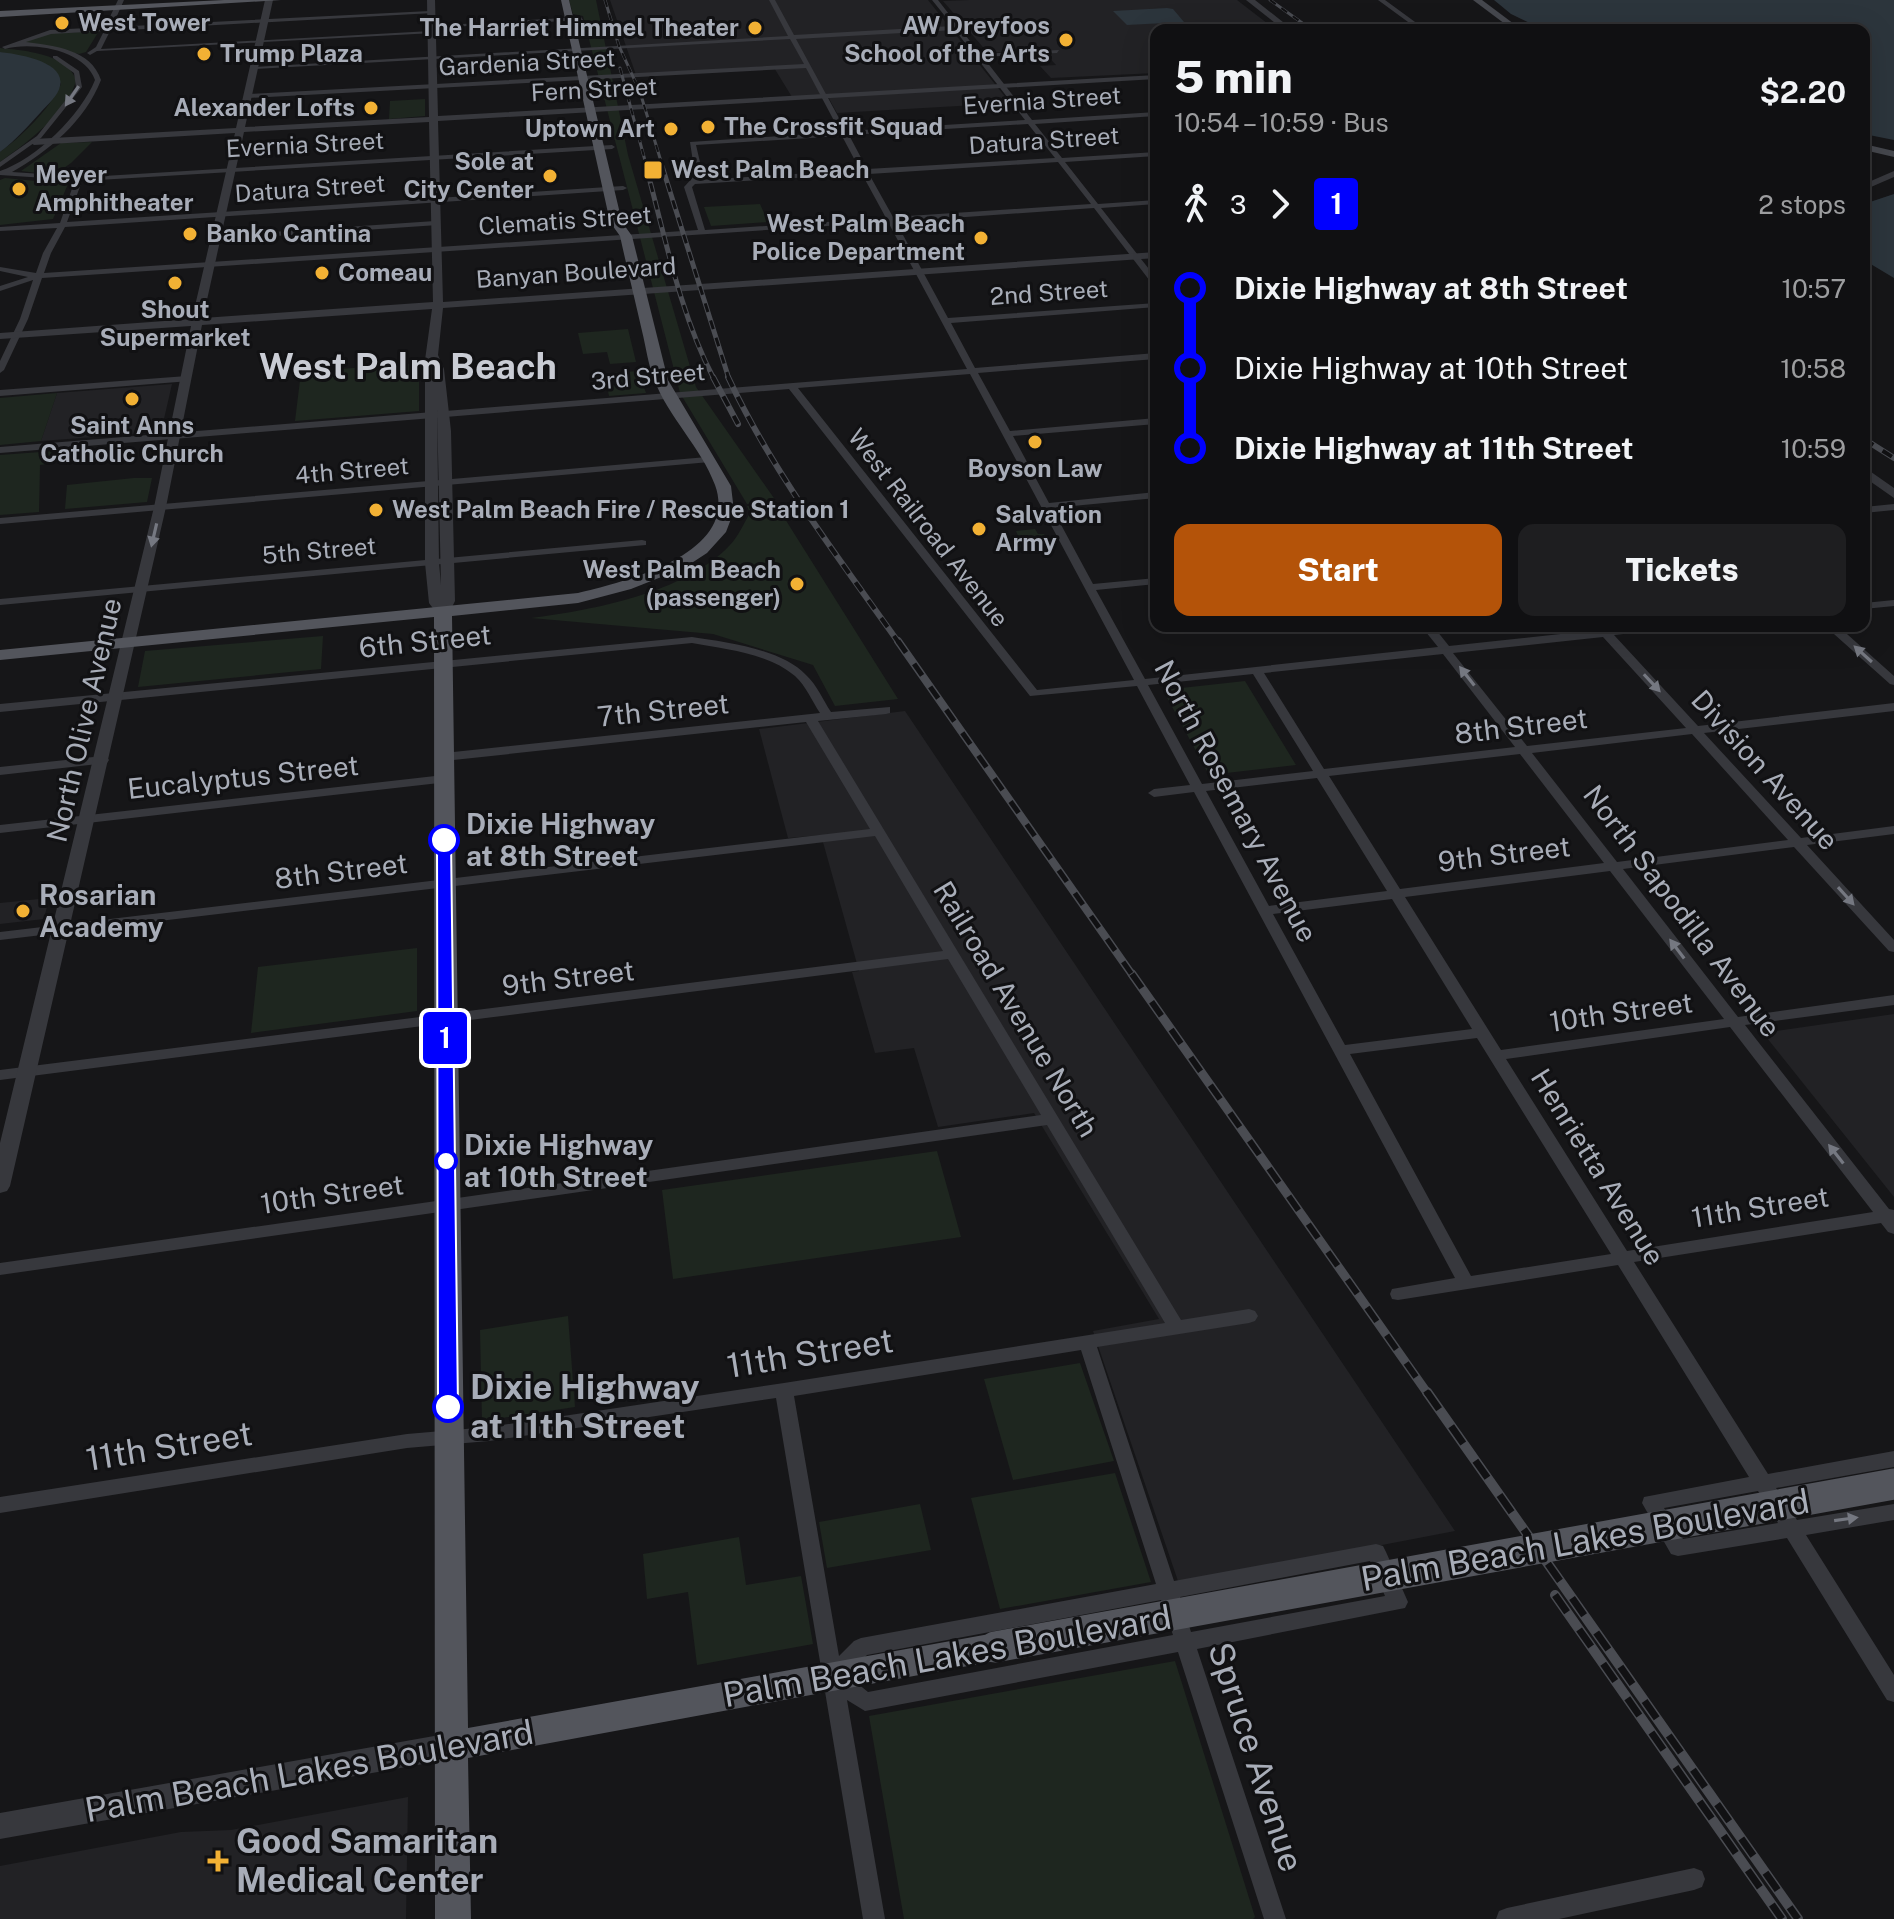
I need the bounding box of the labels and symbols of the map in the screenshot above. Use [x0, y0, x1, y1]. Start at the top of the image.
place label: West Tower [78, 8, 211, 36]
place label: AW Dreyfoos School of the Arts [844, 11, 1050, 67]
place label: The Harriet Himmel Theater [419, 13, 739, 41]
marker: West Tower [53, 14, 71, 32]
marker: The Harriet Himmel Theater [746, 19, 764, 37]
marker: AW Dreyfoos School of the Arts [1057, 31, 1075, 49]
place label: Trump Plaza [220, 39, 363, 67]
street label: Gardenia Street [438, 43, 616, 81]
marker: Trump Plaza [195, 45, 213, 63]
street label: Fern Street [530, 72, 658, 106]
street label: Evernia Street [962, 81, 1122, 119]
one-way arrow [65, 85, 80, 106]
place label: Alexander Lofts [173, 93, 355, 121]
marker: Alexander Lofts [362, 99, 380, 117]
place label: The Crossfit Squad [724, 112, 943, 140]
place label: Uptown Art [525, 114, 655, 142]
marker: The Crossfit Squad [699, 118, 717, 136]
marker: Uptown Art [662, 120, 680, 138]
street label: Datura Street [968, 121, 1120, 159]
street label: Evernia Street [225, 126, 385, 162]
place label: Sole at City Center [403, 147, 534, 203]
place label: West Palm Beach [671, 155, 870, 183]
marker: West Palm Beach [642, 159, 664, 181]
place label: Meyer Amphitheater [35, 160, 194, 216]
marker: Sole at City Center [541, 167, 559, 185]
street label: Datura Street [234, 169, 386, 207]
marker: Meyer Amphitheater [10, 180, 28, 198]
street label: Clematis Street [477, 200, 652, 240]
place label: West Palm Beach Police Department [751, 209, 965, 265]
place label: Banko Cantina [206, 219, 371, 247]
marker: Banko Cantina [181, 225, 199, 243]
marker: West Palm Beach Police Department [972, 229, 990, 247]
street label: Banyan Boulevard [475, 251, 677, 293]
place label: Comeau [338, 258, 432, 286]
marker: Comeau [313, 264, 331, 282]
marker: Shout Supermarket [166, 274, 184, 292]
street label: 2nd Street [989, 274, 1109, 310]
place label: Shout Supermarket [100, 295, 250, 351]
district label: West Palm Beach [259, 345, 557, 387]
street label: 3rd Street [590, 357, 706, 395]
marker: Saint Anns Catholic Church [123, 390, 141, 408]
place label: Saint Anns Catholic Church [40, 411, 224, 467]
street label: West Railroad Avenue [843, 423, 1015, 632]
marker: Boyson Law [1026, 433, 1044, 451]
street label: 4th Street [294, 451, 410, 489]
place label: Boyson Law [967, 454, 1103, 482]
place label: West Palm Beach Fire / Rescue Station 1 [392, 495, 849, 523]
place label: Salvation Army [995, 500, 1102, 556]
marker: West Palm Beach Fire / Rescue Station 1 [367, 501, 385, 519]
marker: Salvation Army [970, 520, 988, 538]
one-way arrow [147, 522, 159, 547]
street label: 5th Street [261, 531, 377, 569]
place label: West Palm Beach (passenger) [582, 555, 781, 611]
marker: West Palm Beach (passenger) [788, 575, 806, 593]
street label: North Olive Avenue [39, 595, 128, 845]
street label: 6th Street [357, 617, 493, 664]
one-way arrow [1853, 646, 1873, 663]
street label: North Rosemary Avenue [1148, 654, 1325, 947]
one-way arrow [1460, 666, 1476, 686]
one-way arrow [1643, 673, 1661, 692]
street label: Division Avenue [1685, 683, 1846, 856]
street label: 7th Street [595, 686, 731, 733]
street label: 8th Street [1453, 701, 1589, 750]
street label: Eucalyptus Street [126, 748, 360, 805]
street label: North Sapodilla Avenue [1577, 778, 1788, 1043]
place label: Dixie Highway at 8th Street [466, 807, 655, 872]
marker: Dixie Highway at 8th Street [429, 825, 459, 855]
street label: 9th Street [1436, 829, 1572, 878]
street label: 8th Street [273, 846, 409, 895]
street label: Railroad Avenue North [927, 875, 1106, 1142]
place label: Rosarian Academy [39, 878, 164, 943]
one-way arrow [1837, 886, 1855, 905]
marker: Rosarian Academy [14, 902, 32, 920]
one-way arrow [1670, 939, 1686, 959]
street label: 9th Street [500, 953, 636, 1002]
street label: 10th Street [1547, 985, 1695, 1038]
line badge: 1 [419, 1012, 471, 1064]
street label: Henrietta Avenue [1525, 1063, 1672, 1271]
place label: Dixie Highway at 10th Street [464, 1128, 653, 1193]
one-way arrow [1829, 1144, 1845, 1164]
marker: Dixie Highway at 10th Street [435, 1150, 457, 1172]
street label: 10th Street [258, 1167, 406, 1220]
street label: 11th Street [1689, 1179, 1831, 1234]
street label: 11th Street [724, 1320, 896, 1386]
place label: Dixie Highway at 11th Street [470, 1367, 700, 1446]
marker: Dixie Highway at 11th Street [433, 1392, 463, 1422]
street label: 11th Street [83, 1413, 255, 1479]
street label: Palm Beach Lakes Boulevard [1358, 1481, 1812, 1599]
one-way arrow [1834, 1512, 1859, 1525]
street label: Palm Beach Lakes Boulevard [720, 1597, 1174, 1715]
street label: Spruce Avenue [1200, 1637, 1312, 1877]
street label: Palm Beach Lakes Boulevard [82, 1712, 536, 1830]
place label: Good Samaritan Medical Center [236, 1821, 498, 1900]
marker: Good Samaritan Medical Center [207, 1850, 229, 1872]

